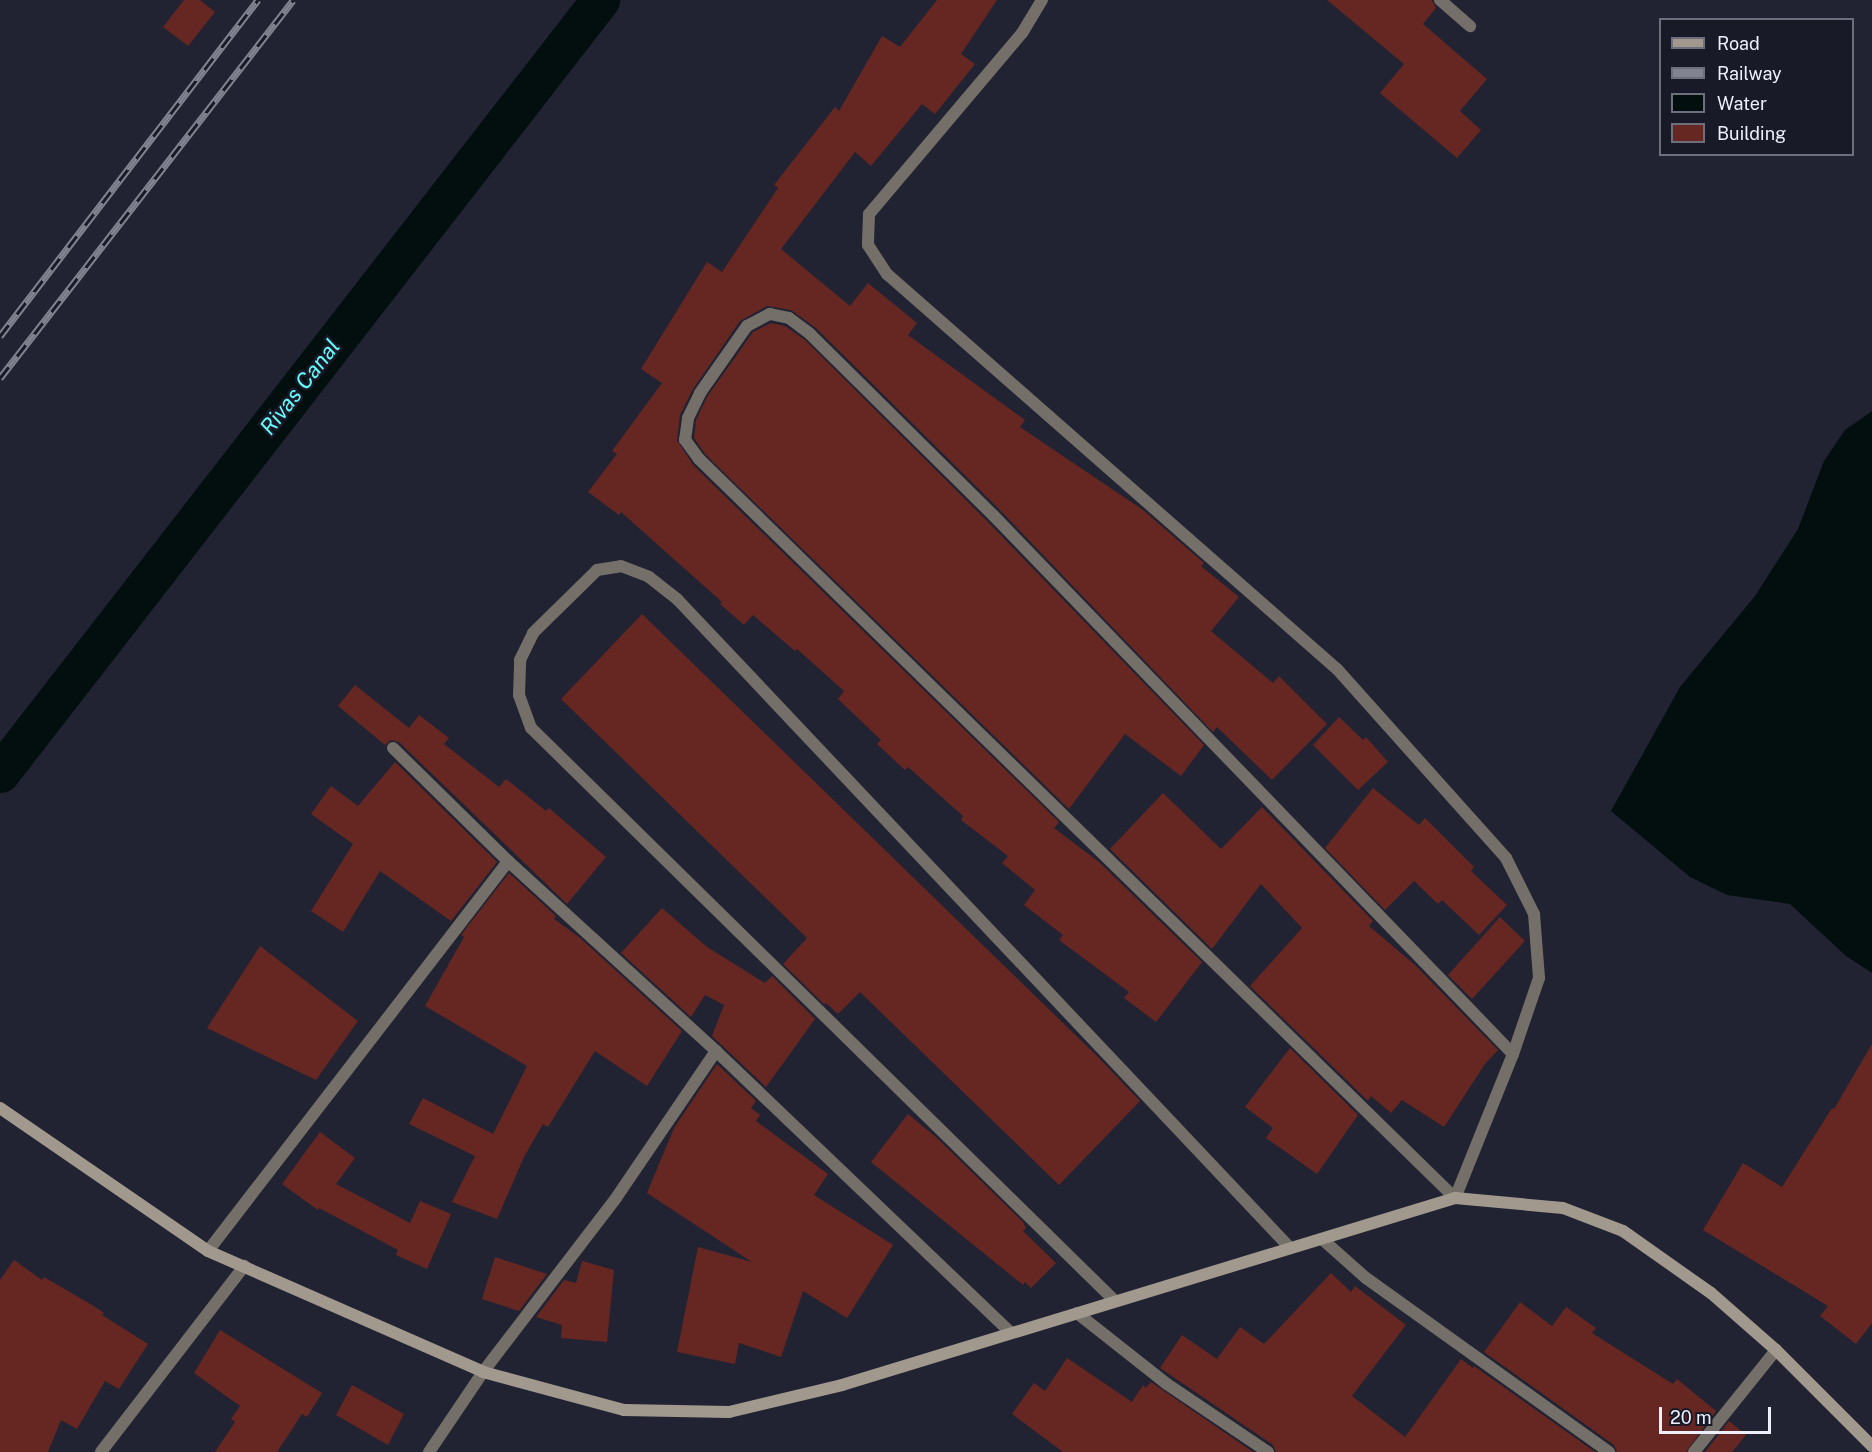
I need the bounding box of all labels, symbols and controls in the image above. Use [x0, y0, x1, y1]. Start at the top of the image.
legend [1659, 18, 1854, 156]
text: Road [1717, 33, 1760, 54]
text: Railway [1717, 63, 1782, 84]
text: Water [1717, 93, 1767, 114]
text: Building [1717, 123, 1786, 144]
water label: Rivas Canal [254, 334, 346, 440]
scale bar [1662, 1395, 1774, 1433]
text: 20 m [1670, 1407, 1712, 1428]

